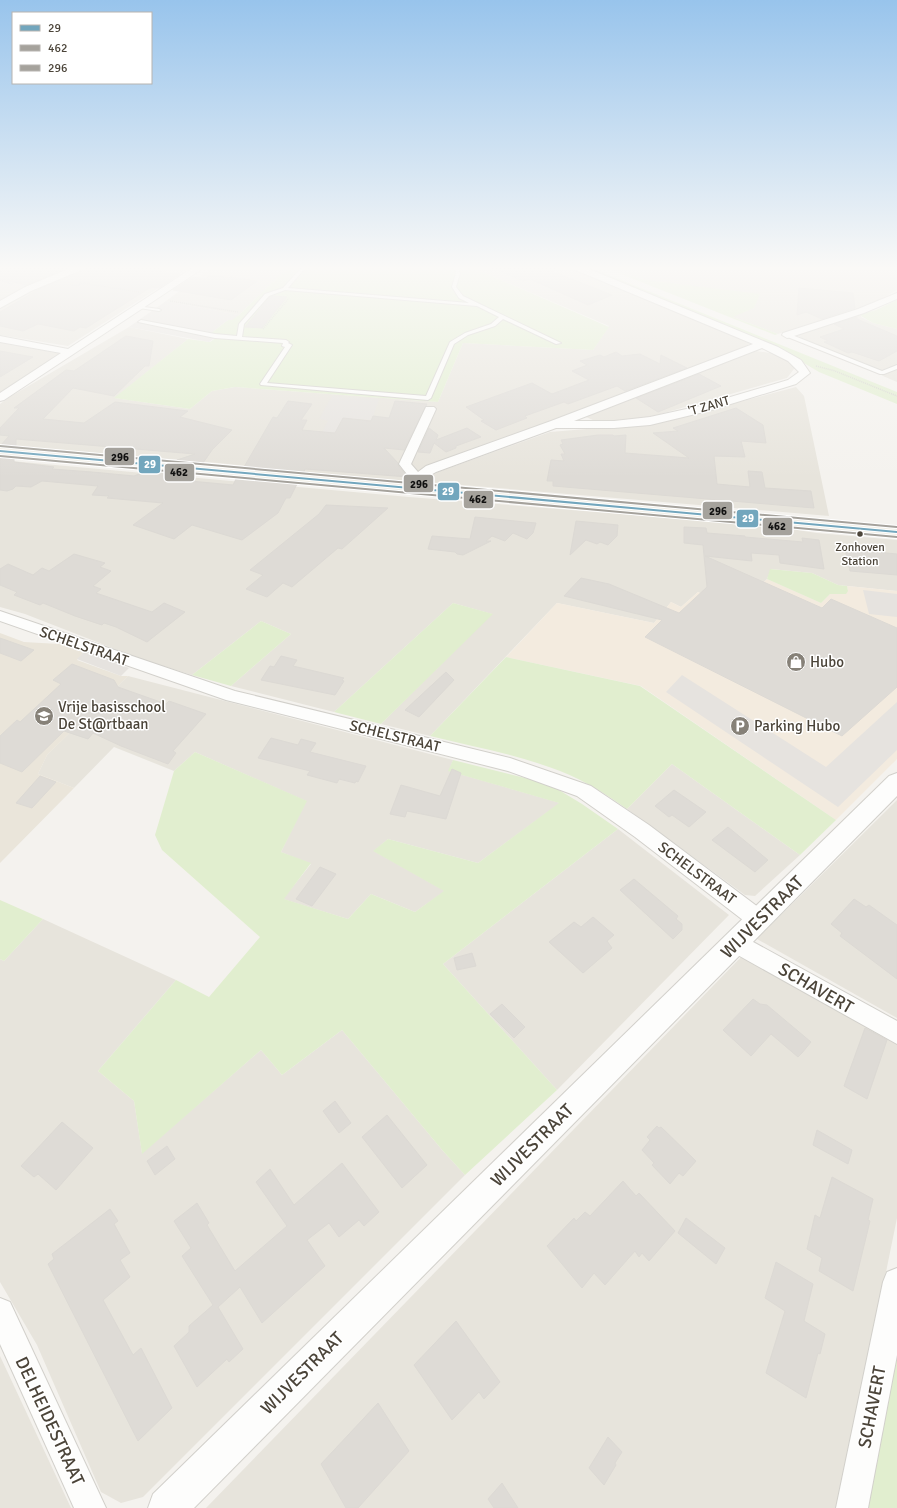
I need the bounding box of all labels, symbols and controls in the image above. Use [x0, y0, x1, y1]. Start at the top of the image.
legend [12, 12, 152, 84]
text: 29 [48, 21, 61, 36]
text: 462 [48, 41, 67, 56]
text: 296 [48, 61, 67, 76]
street label: 'T ZANT [686, 392, 732, 420]
line badge: 296 [104, 447, 135, 466]
text: 296 [111, 451, 129, 464]
line badge: 29 [138, 455, 161, 474]
text: 29 [144, 458, 156, 471]
line badge: 462 [164, 463, 195, 482]
text: 462 [170, 466, 188, 479]
line badge: 296 [403, 474, 434, 493]
text: 296 [410, 478, 428, 491]
line badge: 29 [437, 482, 460, 501]
text: 29 [442, 485, 454, 498]
line badge: 462 [463, 490, 494, 509]
text: 462 [469, 493, 487, 506]
line badge: 296 [702, 501, 733, 520]
text: 296 [709, 505, 727, 518]
line badge: 29 [736, 509, 759, 528]
text: 29 [742, 512, 754, 525]
line badge: 462 [762, 517, 793, 536]
text: 462 [768, 520, 786, 533]
marker: Zonhoven Station [855, 529, 865, 539]
place label: Zonhoven Station [835, 540, 885, 569]
street label: SCHELSTRAAT [37, 622, 131, 670]
shop icon: Hubo [785, 651, 807, 673]
place label: Hubo [810, 653, 844, 671]
place label: Vrije basisschool De St@rtbaan [58, 698, 166, 733]
school or university icon: Vrije basisschool De St@rtbaan [33, 705, 55, 727]
parking icon: Parking Hubo [729, 715, 751, 737]
street label: SCHELSTRAAT [348, 716, 443, 756]
place label: Parking Hubo [754, 717, 840, 735]
street label: SCHELSTRAAT [655, 838, 740, 908]
street label: WIJVESTRAAT [716, 871, 808, 963]
street label: SCHAVERT [775, 958, 858, 1018]
street label: WIJVESTRAAT [486, 1099, 578, 1191]
street label: WIJVESTRAAT [256, 1327, 348, 1419]
street label: DELHEIDESTRAAT [11, 1353, 90, 1489]
street label: SCHAVERT [853, 1364, 891, 1450]

